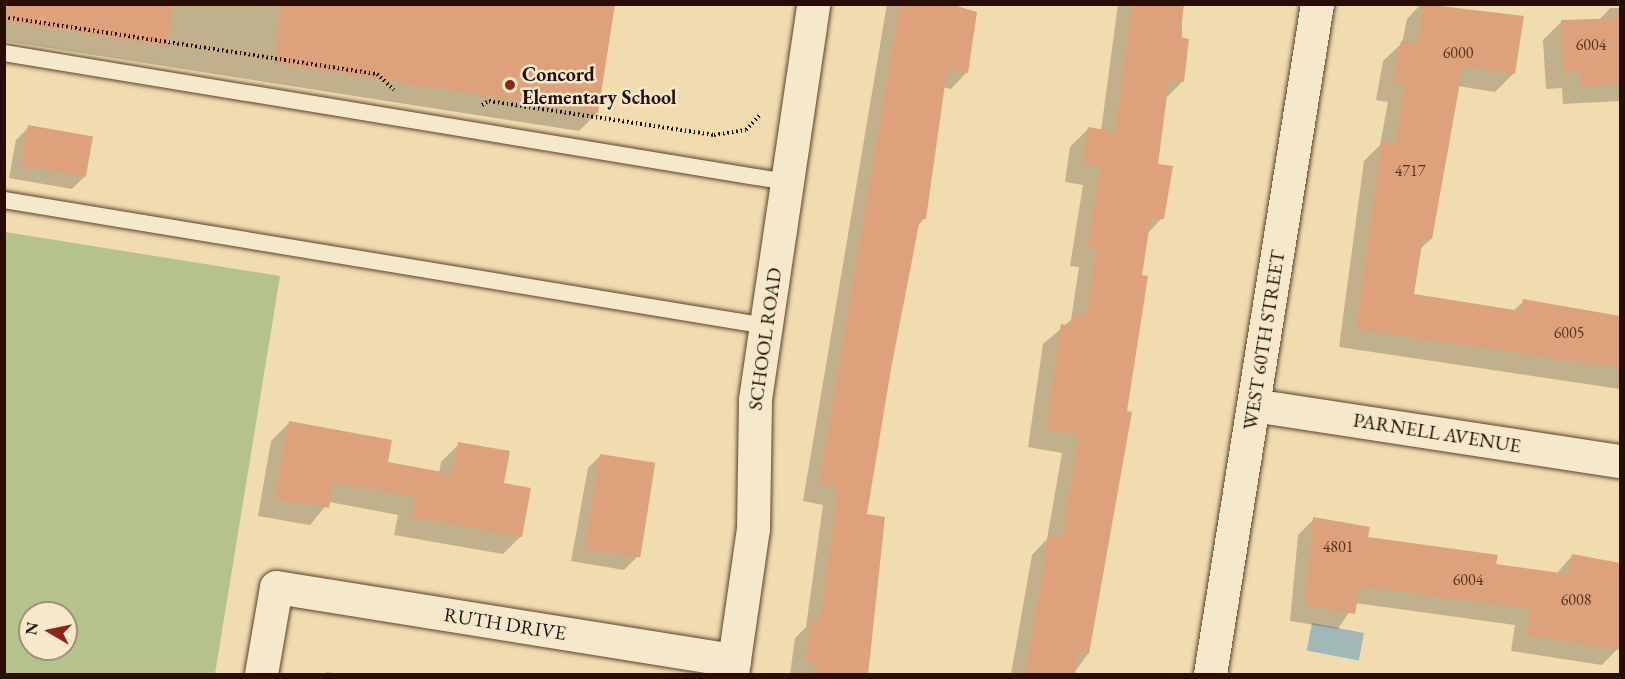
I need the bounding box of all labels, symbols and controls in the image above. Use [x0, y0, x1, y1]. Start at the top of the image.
house number: 6004 [1576, 35, 1606, 55]
house number: 6000 [1443, 43, 1473, 63]
place label: Concord Elementary School [522, 62, 676, 109]
marker: Concord Elementary School [503, 78, 517, 92]
house number: 4717 [1395, 161, 1425, 181]
street label: WEST 60TH STREET [1238, 248, 1290, 432]
street label: SCHOOL ROAD [743, 266, 787, 412]
house number: 6005 [1554, 323, 1584, 343]
street label: PARNELL AVENUE [1351, 408, 1523, 458]
house number: 4801 [1323, 537, 1353, 557]
house number: 6004 [1453, 570, 1483, 590]
house number: 6008 [1561, 590, 1591, 610]
north arrow [18, 601, 78, 661]
street label: RUTH DRIVE [442, 602, 568, 646]
text: N [20, 620, 43, 636]

